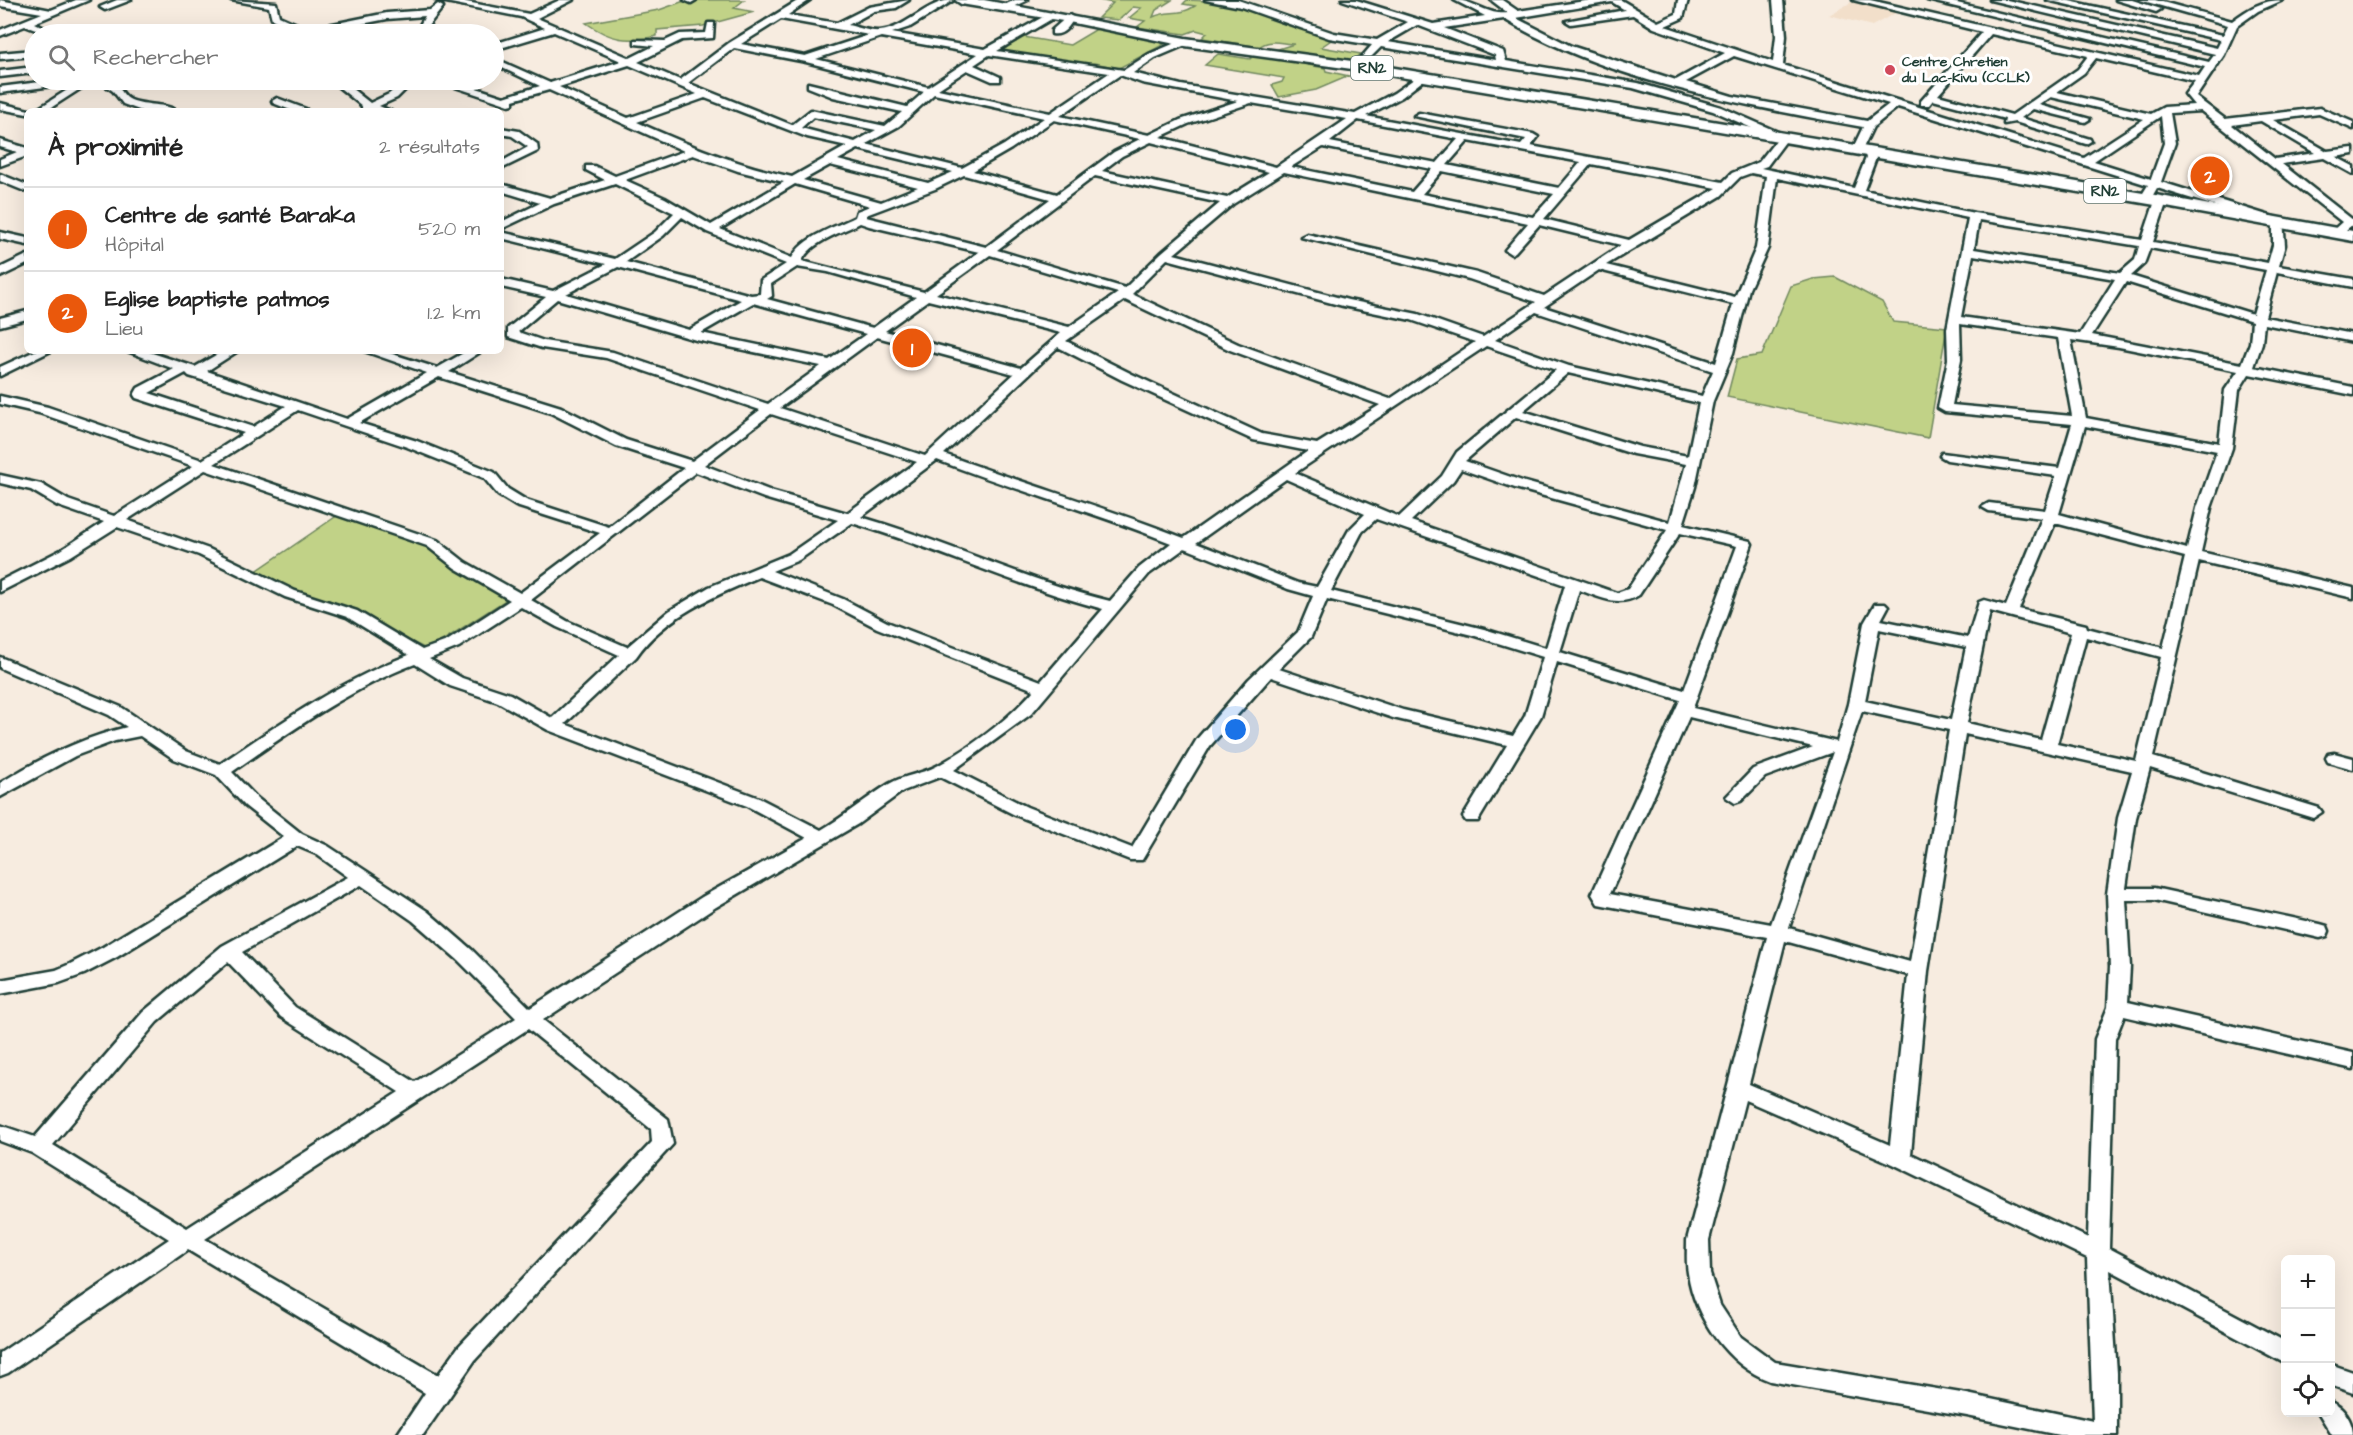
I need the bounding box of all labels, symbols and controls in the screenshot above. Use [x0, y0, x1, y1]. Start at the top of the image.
search box [24, 24, 504, 90]
icon: search [45, 41, 78, 74]
text: Rechercher [93, 42, 218, 73]
place label: Centre Chretien du Lac-Kivu (CCLK) [1901, 52, 2030, 88]
road number: RN2 [1351, 56, 1393, 80]
marker: Centre Chretien du Lac-Kivu (CCLK) [1883, 63, 1897, 77]
text: À proximité [48, 129, 183, 165]
text: 2 résultats [379, 133, 480, 161]
pin: 2 [2190, 154, 2230, 198]
road number: RN2 [2084, 179, 2126, 203]
text: Centre de santé Baraka [105, 200, 355, 231]
text: 1 [66, 215, 69, 243]
text: 520 m [418, 215, 480, 243]
text: Hôpital [105, 231, 164, 259]
text: Eglise baptiste patmos [105, 284, 329, 315]
text: 2 [62, 299, 73, 327]
text: 1.2 km [427, 299, 480, 327]
text: Lieu [105, 315, 143, 343]
pin: 1 [892, 326, 932, 370]
your location [1221, 715, 1250, 744]
map controls [2281, 1255, 2335, 1417]
button: + [2281, 1255, 2335, 1309]
button: − [2281, 1309, 2335, 1363]
button: locate [2281, 1363, 2335, 1417]

